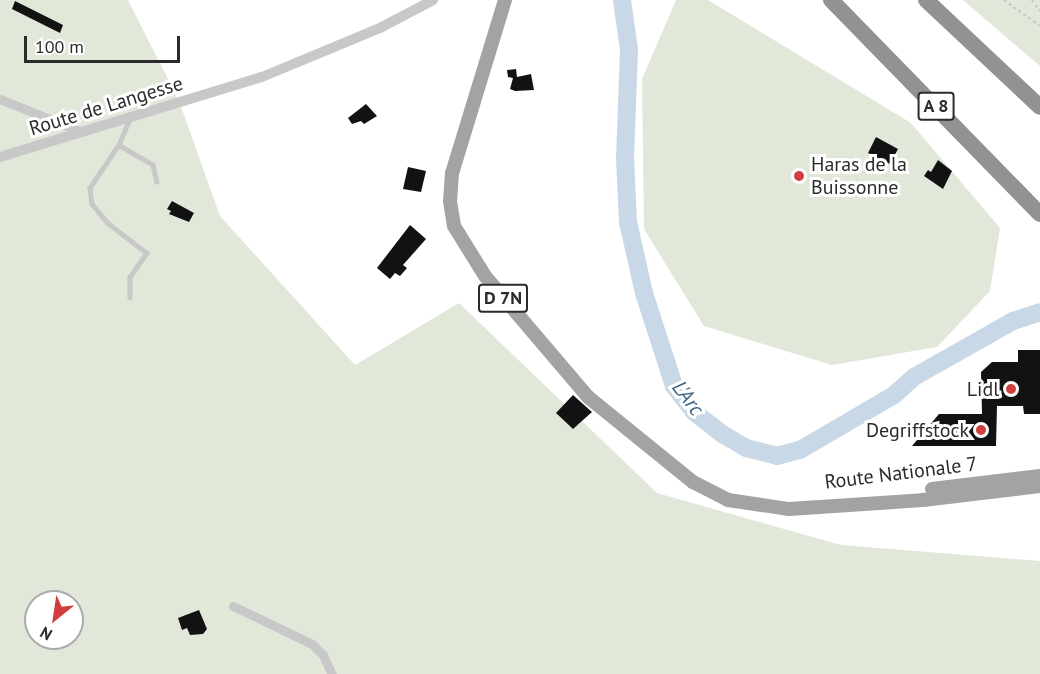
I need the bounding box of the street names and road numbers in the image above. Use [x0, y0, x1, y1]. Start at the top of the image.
street label: Route de Langesse [26, 71, 186, 141]
road number: A 8 [916, 91, 956, 121]
road number: D 7N [478, 283, 528, 313]
street label: Route Nationale 7 [823, 452, 979, 494]

